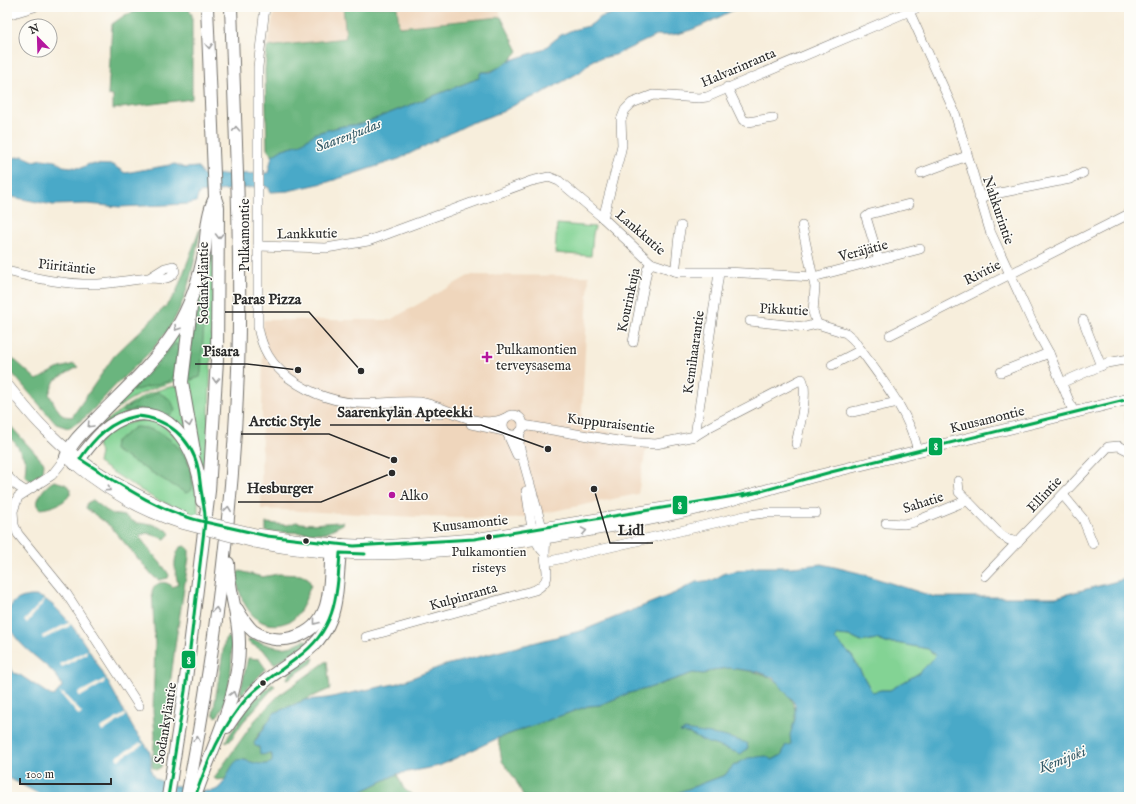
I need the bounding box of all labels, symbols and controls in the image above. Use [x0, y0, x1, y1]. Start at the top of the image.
north arrow [18, 18, 58, 58]
text: N [26, 21, 42, 38]
one-way arrow [205, 43, 213, 49]
street label: Halvarinranta [698, 44, 779, 92]
water label: Saarenpudas [313, 114, 384, 157]
one-way arrow [232, 126, 240, 132]
street label: Nahkurintie [978, 174, 1018, 247]
street label: Pulkamontie [236, 198, 254, 272]
street label: Lankkutie [612, 206, 670, 260]
street label: Lankkutie [277, 224, 338, 244]
one-way arrow [215, 233, 223, 239]
street label: Veräjätie [836, 236, 890, 266]
street label: Sodankyläntie [195, 241, 213, 324]
street label: Piiritäntie [37, 255, 97, 279]
street label: Rivitie [961, 256, 1004, 290]
street label: Kourinkuja [613, 265, 645, 334]
callout: Paras Pizza [225, 285, 309, 312]
text: Paras Pizza [233, 290, 302, 309]
street label: Pikkutie [759, 300, 809, 320]
street label: Kemihaarantie [679, 309, 709, 395]
one-way arrow [174, 324, 181, 331]
callout: Pisara [195, 337, 247, 364]
place label: Pulkamontien terveysasema [496, 341, 577, 375]
text: Pisara [203, 342, 240, 361]
marker: Pulkamontien terveysasema [481, 351, 493, 363]
one-way arrow [212, 377, 220, 383]
callout: Saarenkylän Apteekki [330, 398, 481, 425]
street label: Kuusamontie [948, 402, 1027, 438]
text: Saarenkylän Apteekki [337, 403, 473, 422]
callout: Arctic Style [241, 407, 329, 434]
street label: Kuppuraisentie [566, 410, 656, 438]
text: Arctic Style [248, 412, 321, 431]
one-way arrow [87, 420, 95, 428]
one-way arrow [185, 420, 193, 427]
line badge: 8 [928, 437, 943, 456]
text: 8 [934, 440, 938, 454]
street label: Ellintie [1023, 472, 1067, 517]
callout: Hesburger [238, 475, 321, 502]
text: Hesburger [247, 479, 314, 498]
one-way arrow [104, 484, 111, 492]
place label: Alko [399, 487, 429, 505]
street label: Sahatie [901, 488, 946, 518]
marker: Alko [387, 490, 397, 500]
line badge: 8 [672, 495, 688, 515]
text: 8 [678, 499, 682, 513]
one-way arrow [224, 506, 233, 512]
street label: Kuusamontie [431, 511, 509, 537]
callout: Lidl [610, 516, 653, 543]
text: Lidl [618, 521, 645, 540]
one-way arrow [581, 528, 587, 536]
marker: Pulkamontien risteys [484, 532, 494, 542]
unlabelled marker [301, 536, 311, 546]
place label: Pulkamontien risteys [451, 544, 527, 577]
street label: Kulpinranta [427, 578, 500, 615]
one-way arrow [212, 607, 221, 613]
one-way arrow [314, 618, 321, 625]
line badge: 8 [181, 650, 196, 669]
text: 8 [187, 654, 191, 668]
unlabelled marker [258, 678, 268, 688]
street label: Sodankyläntie [151, 681, 181, 765]
one-way arrow [228, 691, 236, 697]
one-way arrow [193, 736, 201, 742]
water label: Kemijoki [1035, 741, 1090, 777]
scale bar [20, 760, 111, 786]
text: 100 m [26, 767, 54, 782]

